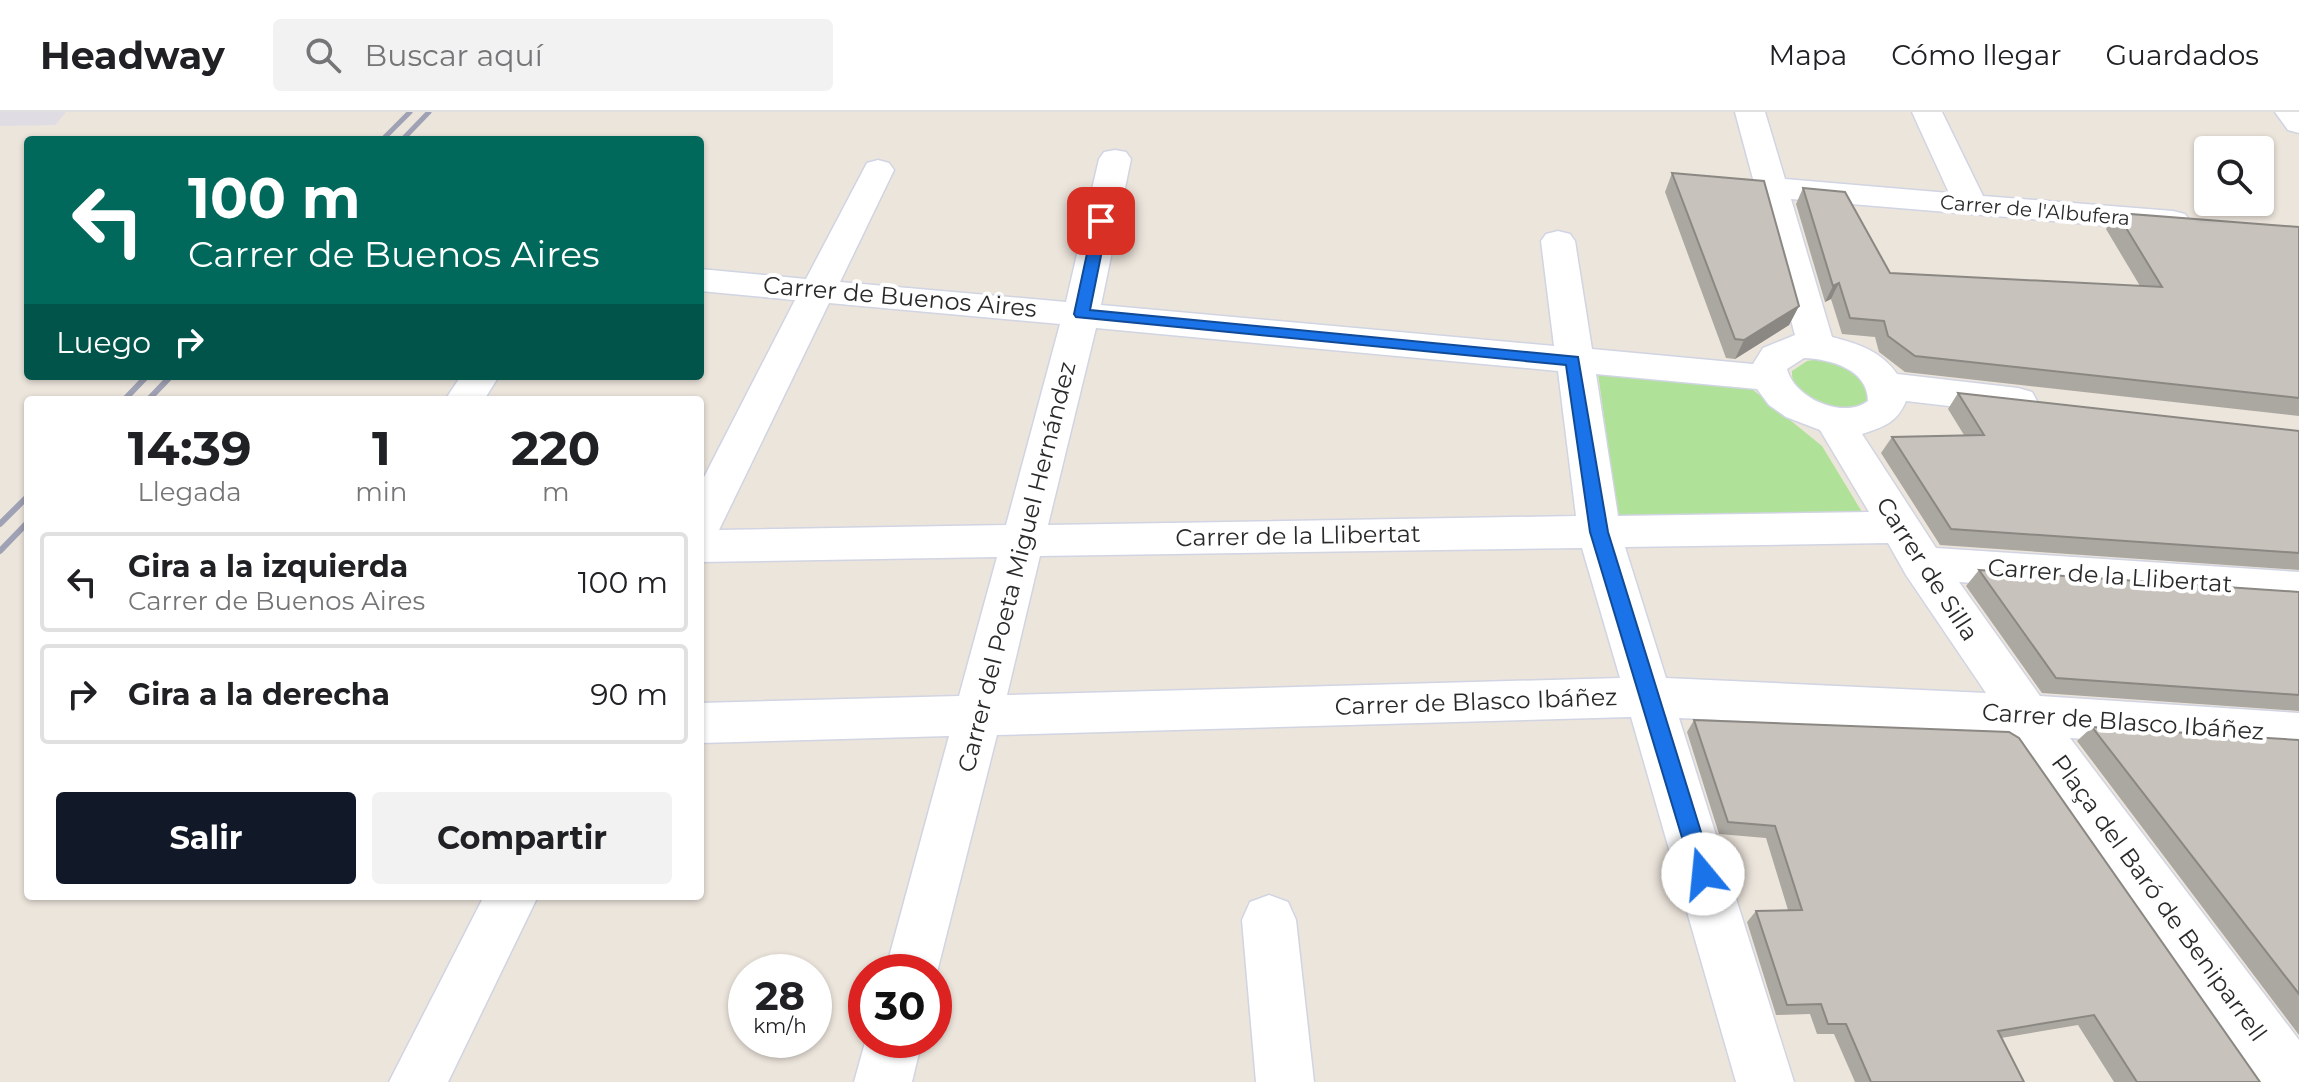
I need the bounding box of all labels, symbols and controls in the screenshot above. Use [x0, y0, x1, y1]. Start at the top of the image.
search box [273, 19, 833, 91]
text: Headway [40, 32, 225, 79]
icon: search [301, 33, 345, 77]
text: Buscar aquí [365, 37, 543, 74]
text: Mapa [1768, 38, 1847, 72]
text: Cómo llegar [1891, 38, 2061, 72]
text: Guardados [2105, 38, 2259, 72]
map controls [2194, 136, 2274, 216]
button: search [2194, 136, 2274, 216]
text: 100 m [188, 164, 361, 232]
icon: left [56, 168, 160, 272]
pin [1067, 187, 1135, 255]
street label: Carrer de l'Albufera [1939, 190, 2131, 230]
icon: arrive [1079, 199, 1123, 243]
text: Carrer de Buenos Aires [188, 232, 600, 276]
street label: Carrer de Buenos Aires [762, 270, 1038, 323]
icon: right [167, 320, 211, 364]
text: Luego [56, 324, 151, 361]
street label: Carrer del Poeta Miguel Hernández [951, 359, 1082, 775]
text: 14:39 [128, 419, 252, 477]
text: 1 [372, 419, 391, 477]
text: 220 [511, 419, 600, 477]
text: Llegada [138, 476, 242, 508]
text: min [355, 476, 407, 508]
text: m [542, 476, 569, 508]
street label: Carrer de Silla [1870, 491, 1985, 646]
street label: Carrer de la Llibertat [1175, 519, 1421, 552]
text: Gira a la izquierda [128, 548, 408, 585]
street label: Carrer de la Llibertat [1987, 552, 2234, 599]
icon: left [60, 560, 104, 604]
text: 100 m [578, 564, 668, 601]
text: Carrer de Buenos Aires [128, 585, 425, 617]
icon: right [60, 672, 104, 716]
text: Gira a la derecha [128, 676, 390, 713]
text: 90 m [590, 676, 668, 713]
street label: Carrer de Blasco Ibáñez [1334, 682, 1618, 721]
street label: Carrer de Blasco Ibáñez [1981, 697, 2265, 746]
street label: Plaça del Baró de Beniparrell [2046, 749, 2273, 1047]
button: Salir [56, 792, 356, 884]
button: Compartir [372, 792, 672, 884]
position arrow [1661, 832, 1745, 916]
speed limit sign: 30 [848, 954, 952, 1058]
text: 28 [755, 971, 805, 1020]
text: km/h [753, 1014, 807, 1038]

